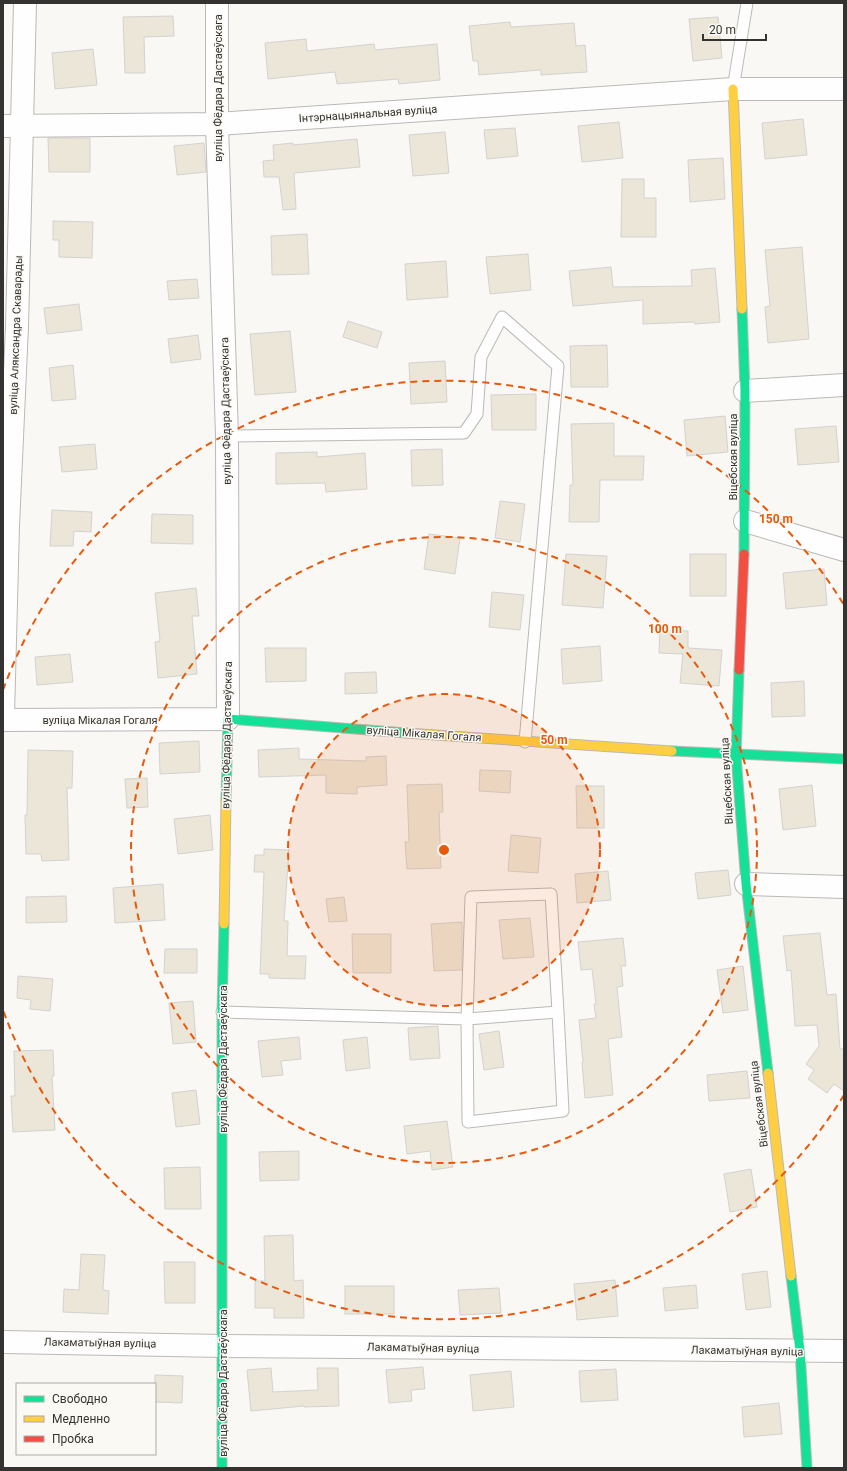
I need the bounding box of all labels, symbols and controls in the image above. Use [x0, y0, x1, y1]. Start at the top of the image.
street label: вуліца Фёдара Дастаеўскага [212, 14, 225, 162]
scale bar [703, 16, 766, 42]
text: 20 m [709, 23, 736, 37]
street label: Інтэрнацыянальная вуліца [298, 103, 438, 125]
street label: вуліца Аляксандра Скаварады [7, 255, 25, 415]
street label: вуліца Фёдара Дастаеўскага [218, 337, 234, 485]
street label: Віцебская вуліца [727, 413, 740, 501]
text: 150 m [759, 512, 793, 526]
text: 100 m [648, 622, 682, 636]
street label: вуліца Фёдара Дастаеўскага [219, 661, 235, 809]
street label: вуліца Мікалая Гогаля [42, 714, 158, 727]
street label: вуліца Мікалая Гогаля [366, 723, 482, 745]
text: 50 m [540, 733, 568, 747]
street label: Віцебская вуліца [718, 737, 736, 825]
centre of rings [437, 843, 451, 857]
street label: вуліца Фёдара Дастаеўскага [217, 985, 230, 1133]
street label: Віцебская вуліца [747, 1060, 771, 1148]
street label: вуліца Фёдара Дастаеўскага [217, 1309, 230, 1457]
street label: Лакаматыўная вуліца [44, 1336, 156, 1350]
street label: Лакаматыўная вуліца [367, 1341, 479, 1355]
street label: Лакаматыўная вуліца [691, 1344, 803, 1358]
legend [16, 1383, 156, 1455]
text: Свободно [52, 1392, 108, 1406]
text: Медленно [52, 1412, 110, 1426]
text: Пробка [52, 1432, 94, 1446]

